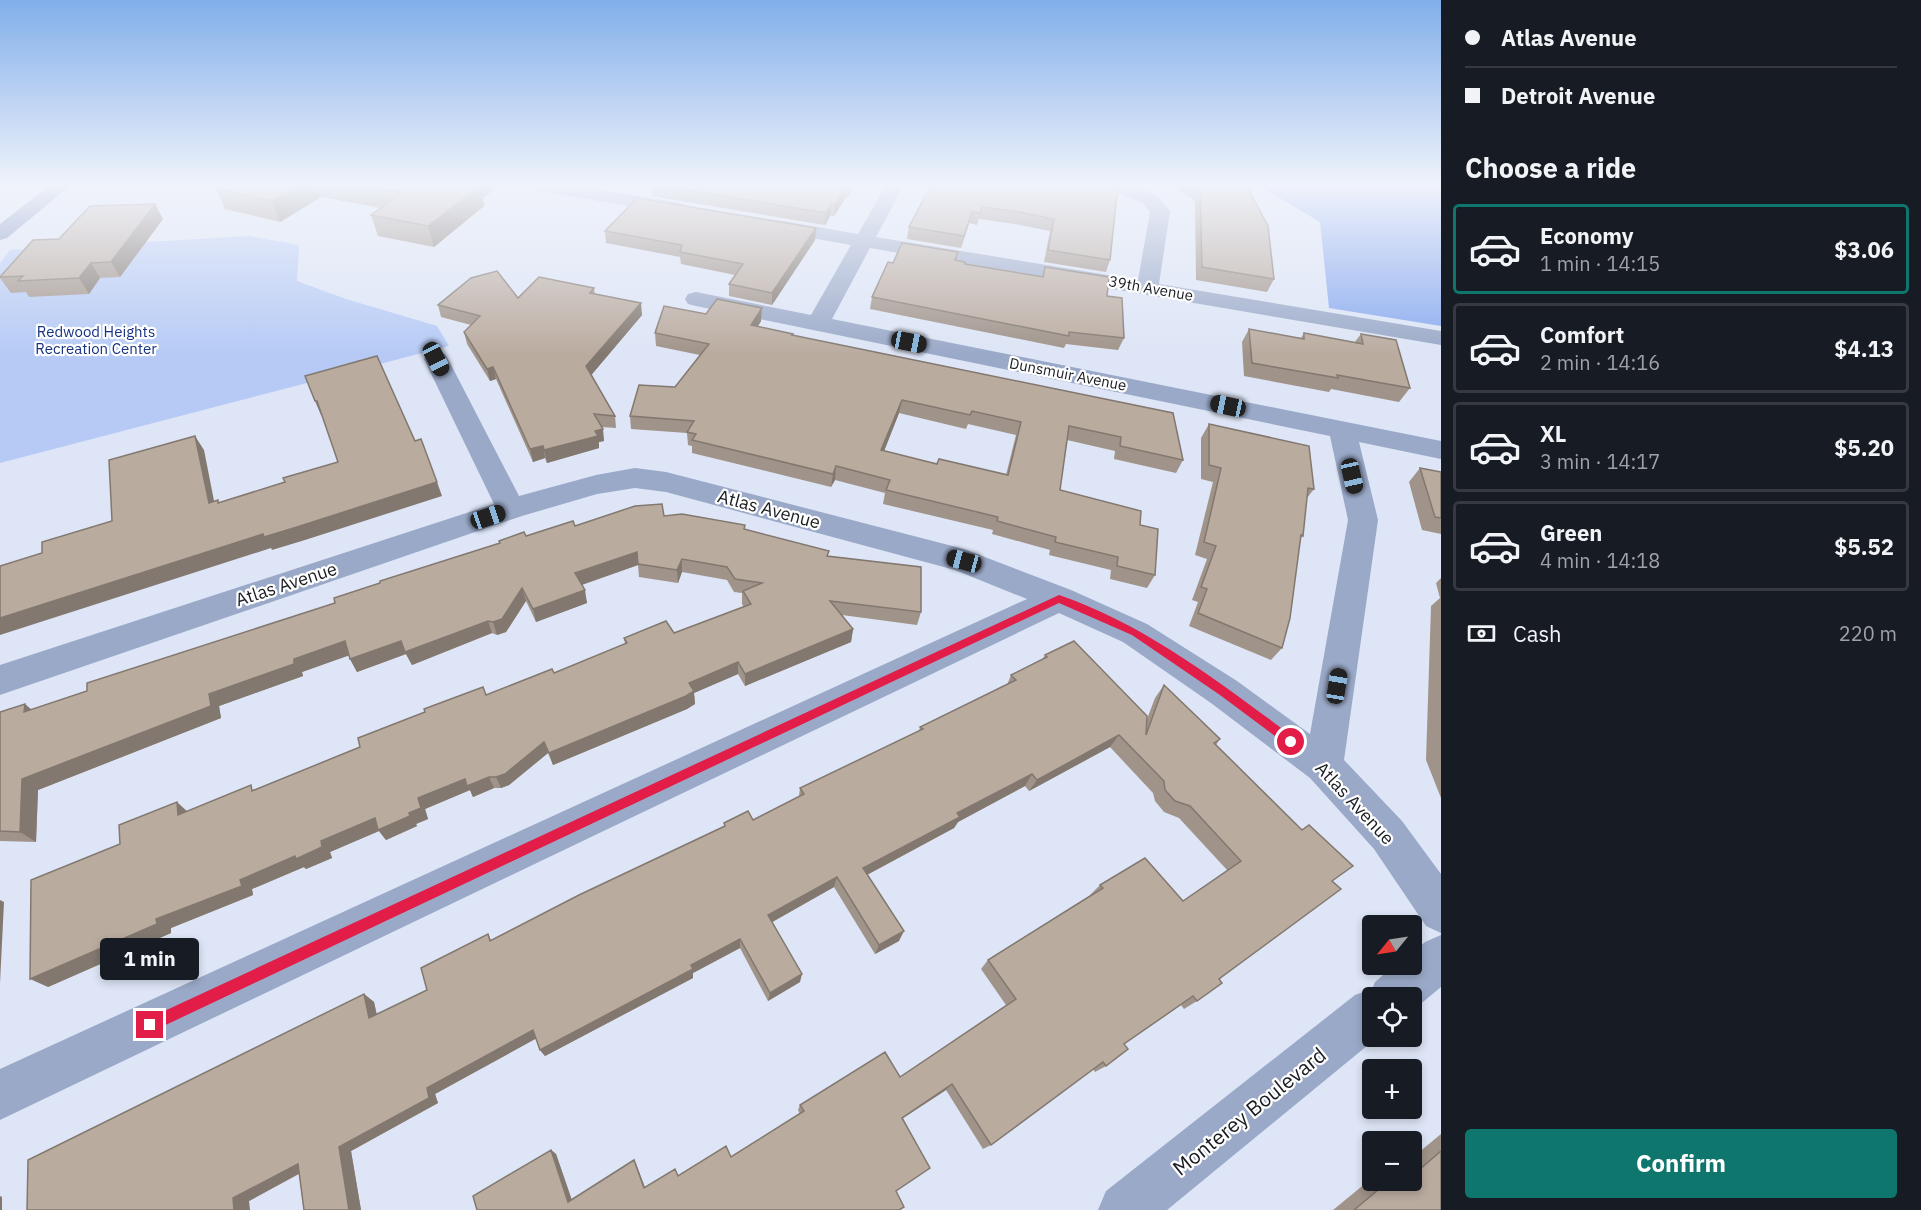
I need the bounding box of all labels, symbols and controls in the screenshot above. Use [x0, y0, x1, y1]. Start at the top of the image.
text: Atlas Avenue [1501, 23, 1637, 52]
text: Detroit Avenue [1501, 81, 1655, 110]
text: Choose a ride [1465, 150, 1636, 185]
text: Economy [1540, 221, 1634, 250]
icon: car [1468, 222, 1522, 276]
text: $3.06 [1834, 235, 1894, 264]
text: 1 min · 14:15 [1540, 250, 1660, 277]
street label: 39th Avenue [1107, 271, 1195, 305]
text: Comfort [1540, 320, 1624, 349]
icon: car [1468, 321, 1522, 375]
park label: Redwood Heights Recreation Center [35, 322, 157, 358]
car [890, 330, 928, 354]
text: $4.13 [1834, 334, 1894, 363]
car [420, 339, 452, 379]
text: 2 min · 14:16 [1540, 349, 1660, 376]
street label: Dunsmuir Avenue [1008, 353, 1128, 395]
car [1209, 393, 1247, 419]
text: XL [1540, 419, 1566, 448]
icon: car [1468, 420, 1522, 474]
text: $5.20 [1834, 433, 1894, 462]
text: 3 min · 14:17 [1540, 448, 1660, 475]
car [1339, 456, 1365, 496]
street label: Atlas Avenue [715, 484, 823, 534]
car [468, 503, 508, 531]
text: Green [1540, 518, 1602, 547]
icon: car [1468, 519, 1522, 573]
text: $5.52 [1834, 532, 1894, 561]
text: 4 min · 14:18 [1540, 547, 1660, 574]
car [944, 548, 984, 574]
street label: Atlas Avenue [232, 557, 340, 611]
icon: cash [1465, 617, 1498, 650]
text: Cash [1513, 619, 1562, 648]
text: 220 m [1839, 620, 1897, 647]
car [1325, 667, 1349, 705]
route start [1277, 728, 1304, 755]
street label: Atlas Avenue [1311, 757, 1399, 849]
north arrow [1362, 915, 1422, 975]
map controls [1362, 915, 1422, 1191]
callout: 1 min [100, 938, 200, 980]
text: 1 min [123, 945, 176, 972]
button: locate [1362, 987, 1422, 1047]
route end [136, 1011, 163, 1038]
street label: Monterey Boulevard [1167, 1040, 1331, 1182]
button: + [1362, 1059, 1422, 1119]
button: Confirm [1465, 1129, 1897, 1198]
button: − [1362, 1131, 1422, 1191]

